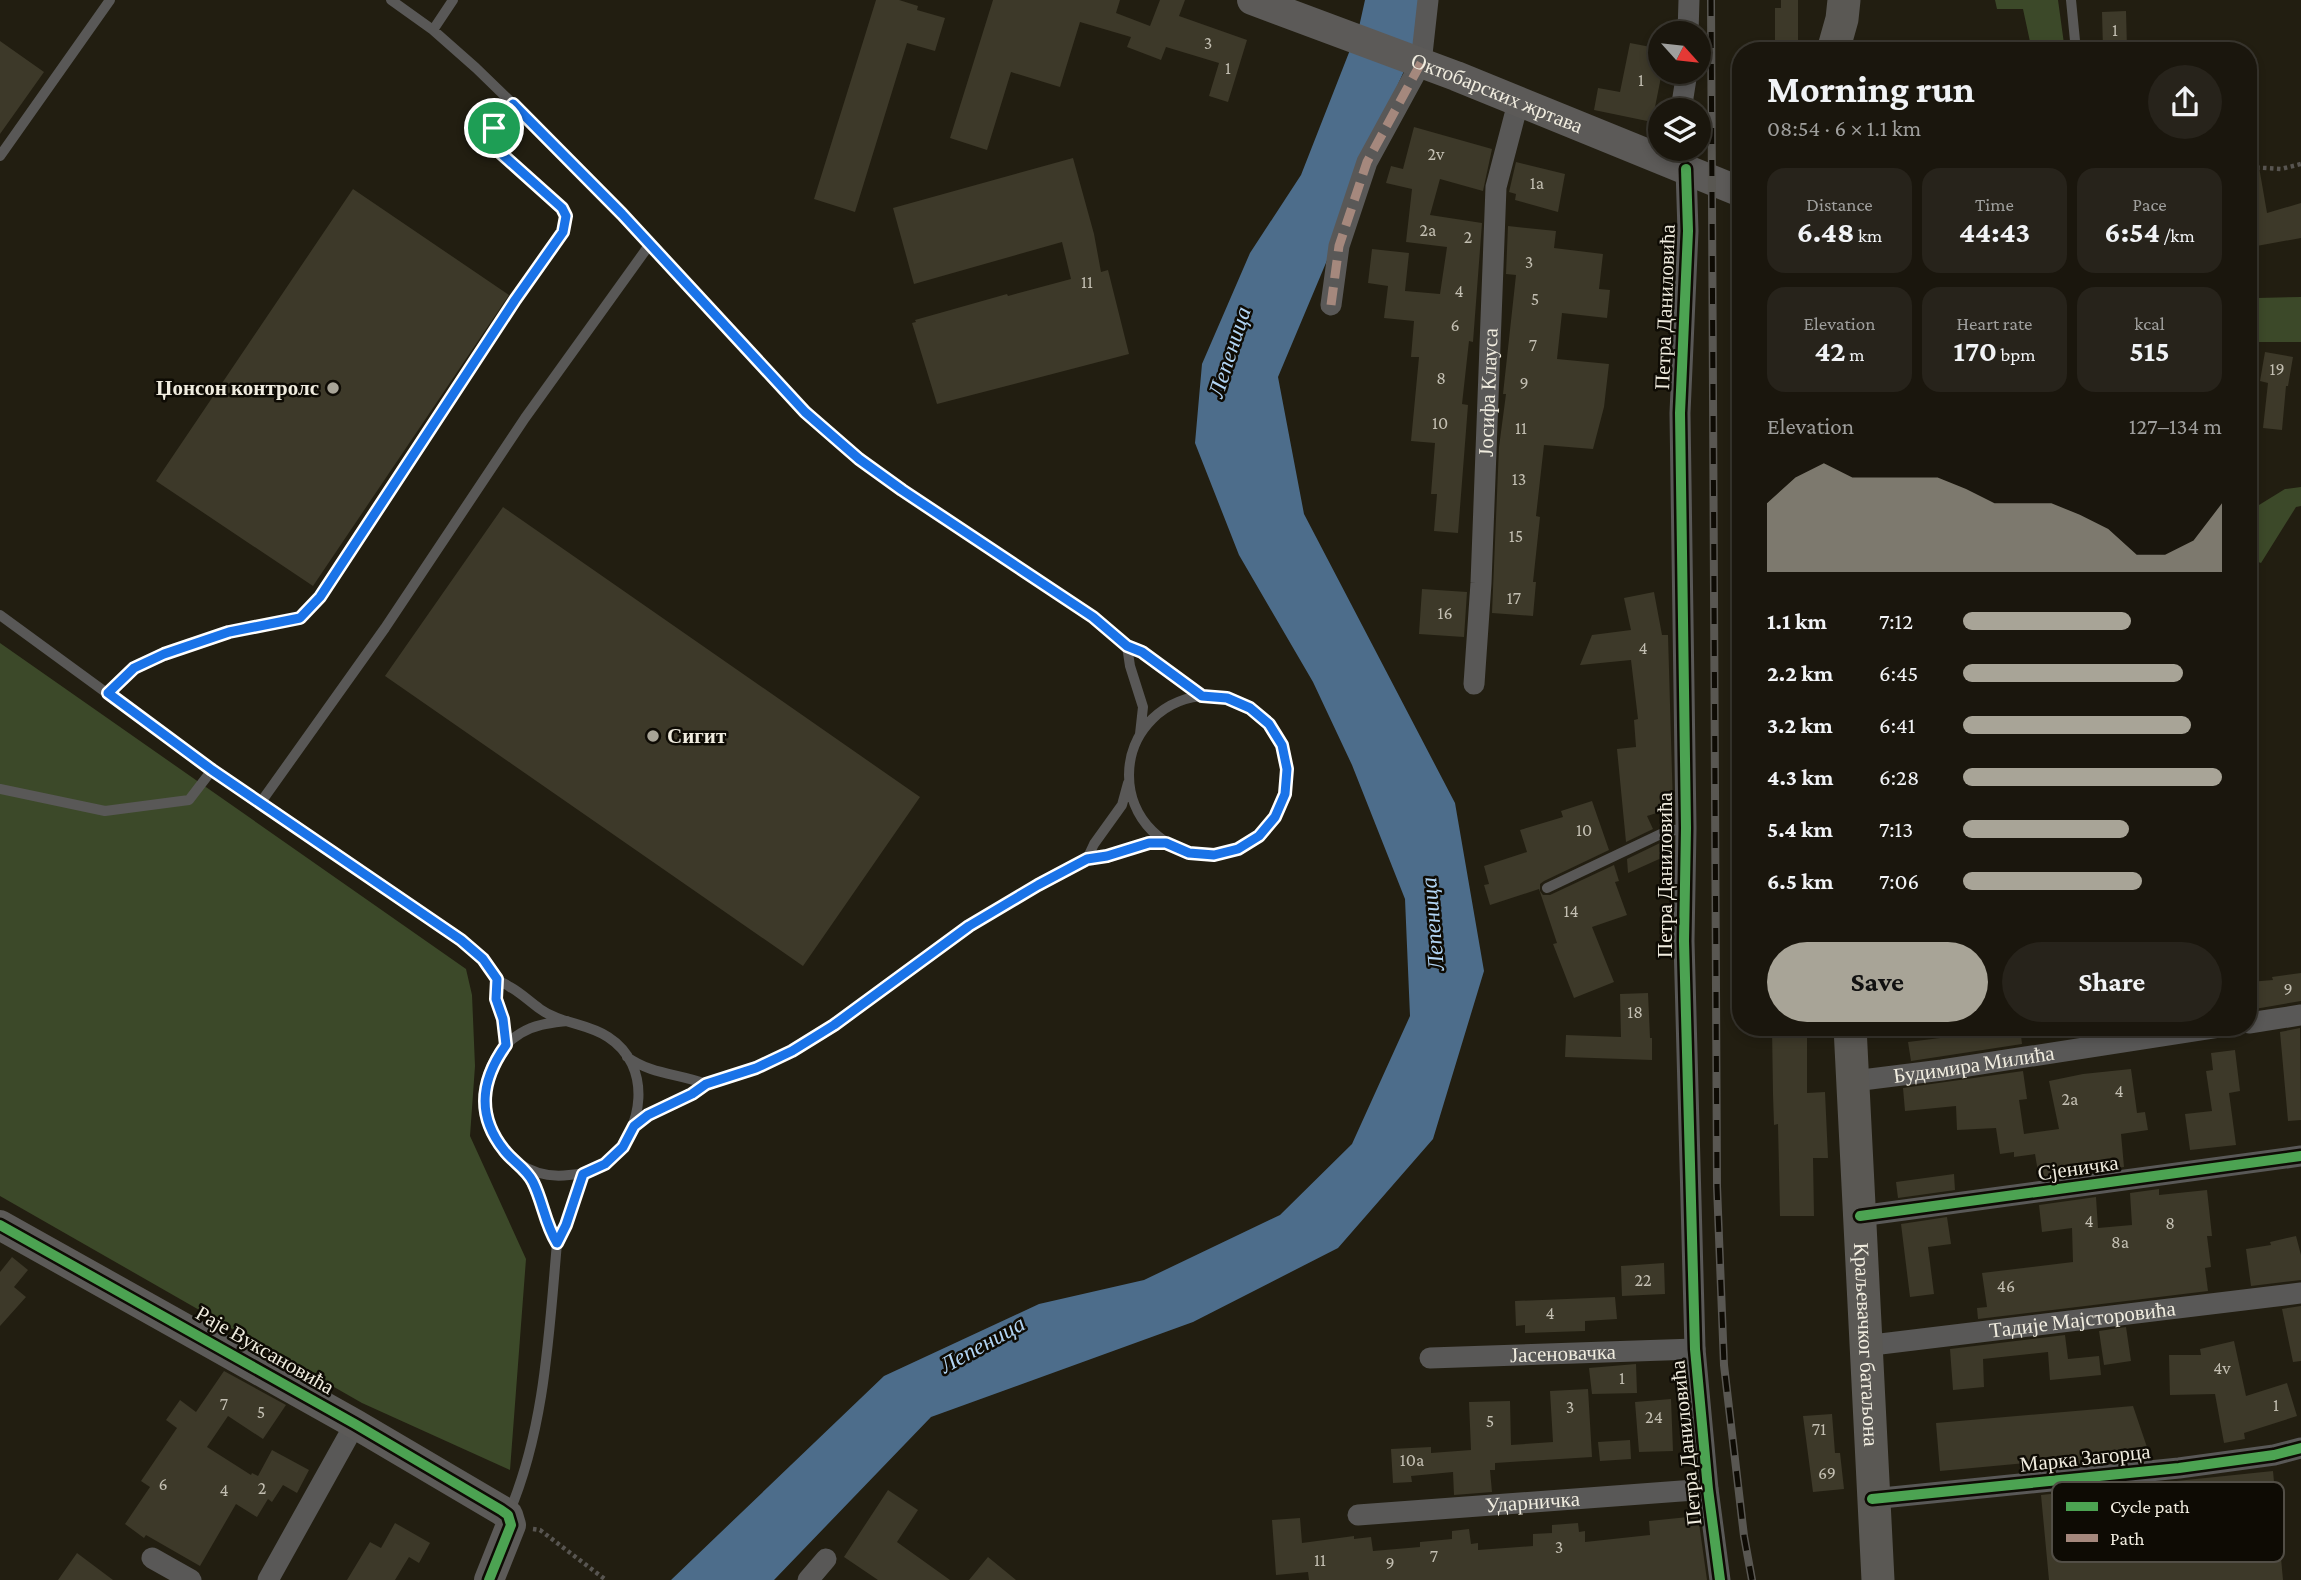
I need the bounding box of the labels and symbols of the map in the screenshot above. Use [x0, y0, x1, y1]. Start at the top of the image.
house number: 1 [2112, 20, 2118, 40]
north arrow [1648, 21, 1712, 84]
house number: 3 [1204, 33, 1212, 53]
street label: Октобарских жртава [1408, 48, 1587, 139]
house number: 1 [1225, 58, 1231, 78]
house number: 1 [1638, 70, 1644, 90]
pin [464, 98, 524, 158]
house number: 2v [1428, 144, 1445, 164]
house number: 1a [1530, 173, 1544, 193]
house number: 2a [1420, 220, 1436, 240]
street label: Петра Даниловића [1650, 223, 1680, 390]
house number: 2 [1464, 227, 1472, 247]
house number: 3 [1525, 252, 1533, 272]
house number: 11 [1081, 272, 1093, 292]
house number: 4 [1454, 281, 1464, 301]
house number: 5 [1531, 289, 1539, 309]
water label: Лепеница [1202, 303, 1256, 402]
house number: 6 [1450, 315, 1460, 335]
street label: Јосифа Клауса [1474, 327, 1503, 457]
house number: 7 [1529, 335, 1537, 355]
house number: 19 [2269, 359, 2285, 379]
house number: 8 [1436, 368, 1446, 388]
house number: 9 [1519, 373, 1529, 393]
place label: Џонсон контролс [156, 376, 319, 400]
marker: Џонсон контролс [325, 380, 341, 396]
house number: 10 [1432, 413, 1448, 433]
house number: 11 [1515, 418, 1527, 438]
house number: 13 [1512, 469, 1526, 489]
house number: 15 [1509, 526, 1523, 546]
house number: 17 [1507, 588, 1521, 608]
house number: 16 [1437, 603, 1453, 623]
house number: 4 [1638, 638, 1648, 658]
place label: Сигит [667, 724, 727, 748]
marker: Сигит [645, 728, 661, 744]
street label: Петра Даниловића [1653, 791, 1677, 958]
house number: 10 [1576, 820, 1592, 840]
water label: Лепеница [1415, 876, 1449, 973]
house number: 14 [1563, 901, 1579, 921]
house number: 9 [2283, 979, 2293, 999]
house number: 18 [1627, 1002, 1643, 1022]
street label: Будимира Милића [1892, 1041, 2057, 1088]
house number: 4 [2114, 1081, 2124, 1101]
house number: 2a [2062, 1089, 2078, 1109]
street label: Сјеничка [2036, 1150, 2121, 1186]
house number: 4 [2084, 1211, 2094, 1231]
house number: 8 [2165, 1213, 2175, 1233]
house number: 8a [2111, 1232, 2129, 1252]
street label: Краљевачког батаљона [1849, 1242, 1883, 1448]
house number: 22 [1634, 1270, 1652, 1290]
house number: 46 [1997, 1276, 2015, 1296]
street label: Тадије Мајсторовића [1988, 1296, 2177, 1343]
street label: Раје Вуксановића [192, 1301, 339, 1400]
house number: 4 [1545, 1303, 1555, 1323]
water label: Лепеница [934, 1310, 1029, 1379]
street label: Јасеновачка [1510, 1340, 1617, 1367]
house number: 4v [2213, 1358, 2231, 1378]
street label: Петра Даниловића [1665, 1359, 1707, 1527]
house number: 1 [1619, 1368, 1625, 1388]
house number: 7 [220, 1394, 228, 1414]
house number: 1 [2273, 1395, 2279, 1415]
house number: 3 [1566, 1397, 1574, 1417]
house number: 5 [257, 1402, 265, 1422]
house number: 24 [1645, 1407, 1663, 1427]
house number: 5 [1486, 1411, 1494, 1431]
house number: 71 [1812, 1419, 1826, 1439]
street label: Марка Загорца [2019, 1439, 2152, 1477]
house number: 10a [1400, 1450, 1424, 1470]
house number: 69 [1818, 1463, 1836, 1483]
house number: 6 [158, 1474, 168, 1494]
house number: 2 [258, 1478, 266, 1498]
house number: 4 [219, 1480, 229, 1500]
legend [2052, 1482, 2284, 1562]
street label: Ударничка [1484, 1487, 1581, 1518]
text: Cycle path [2110, 1496, 2190, 1517]
text: Path [2110, 1528, 2145, 1549]
house number: 3 [1555, 1537, 1563, 1557]
house number: 7 [1430, 1546, 1438, 1566]
house number: 11 [1314, 1550, 1326, 1570]
house number: 9 [1385, 1553, 1395, 1573]

